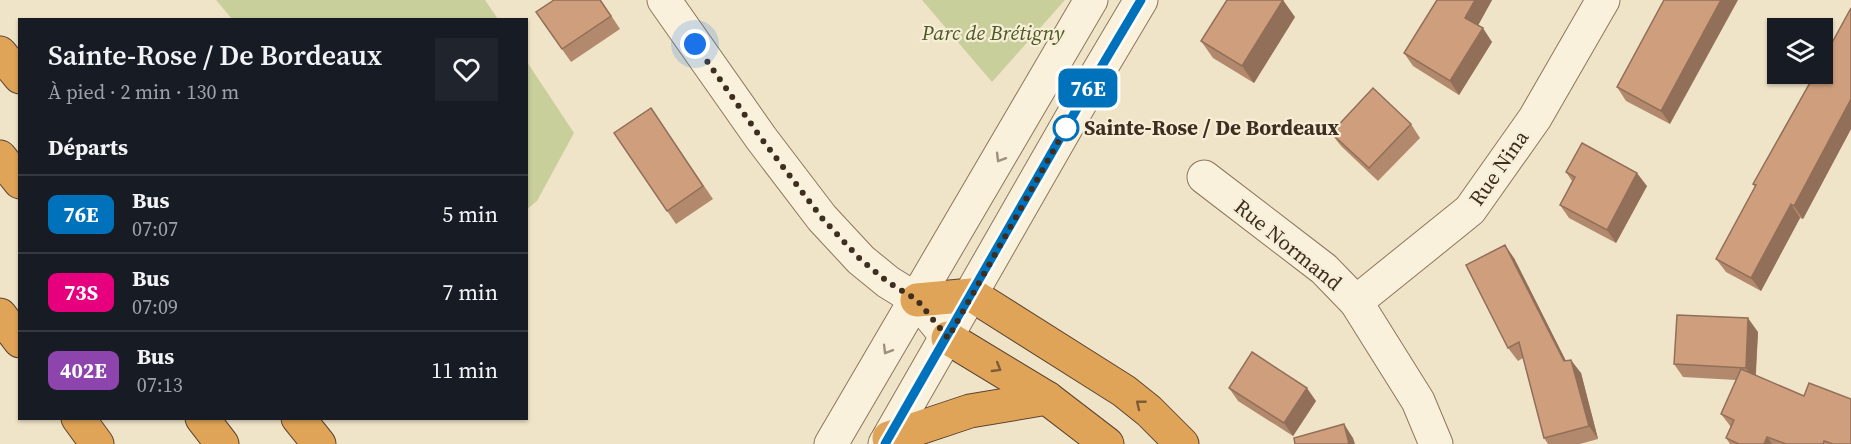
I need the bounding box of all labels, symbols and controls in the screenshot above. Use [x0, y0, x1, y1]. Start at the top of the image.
park label: Parc de Brétigny [921, 18, 1065, 47]
map controls [1767, 18, 1833, 84]
button: layers [1767, 18, 1833, 84]
your location [680, 29, 710, 59]
text: Sainte-Rose / De Bordeaux [48, 36, 382, 74]
button: heart [435, 38, 498, 101]
line badge: 76E [1054, 68, 1122, 107]
text: 76E [1070, 74, 1106, 103]
text: À pied · 2 min · 130 m [48, 78, 239, 106]
place label: Sainte-Rose / De Bordeaux [1084, 113, 1340, 142]
marker: Sainte-Rose / De Bordeaux [1053, 115, 1079, 141]
street label: Rue Nina [1462, 124, 1535, 211]
text: Départs [48, 132, 128, 162]
one-way arrow [995, 152, 1007, 162]
text: Bus [132, 185, 169, 215]
street label: Rue Normand [1228, 192, 1348, 297]
text: 5 min [442, 199, 498, 229]
text: 76E [63, 200, 99, 229]
text: 07:07 [132, 215, 178, 243]
text: Bus [132, 263, 169, 293]
text: 7 min [442, 277, 498, 307]
text: 73S [64, 278, 98, 307]
text: 07:09 [132, 293, 178, 321]
text: Bus [137, 341, 174, 371]
one-way arrow [882, 344, 894, 354]
text: 11 min [431, 355, 498, 385]
text: 402E [60, 356, 107, 385]
one-way arrow [991, 360, 1001, 372]
text: 07:13 [137, 371, 183, 399]
one-way arrow [1136, 400, 1147, 411]

